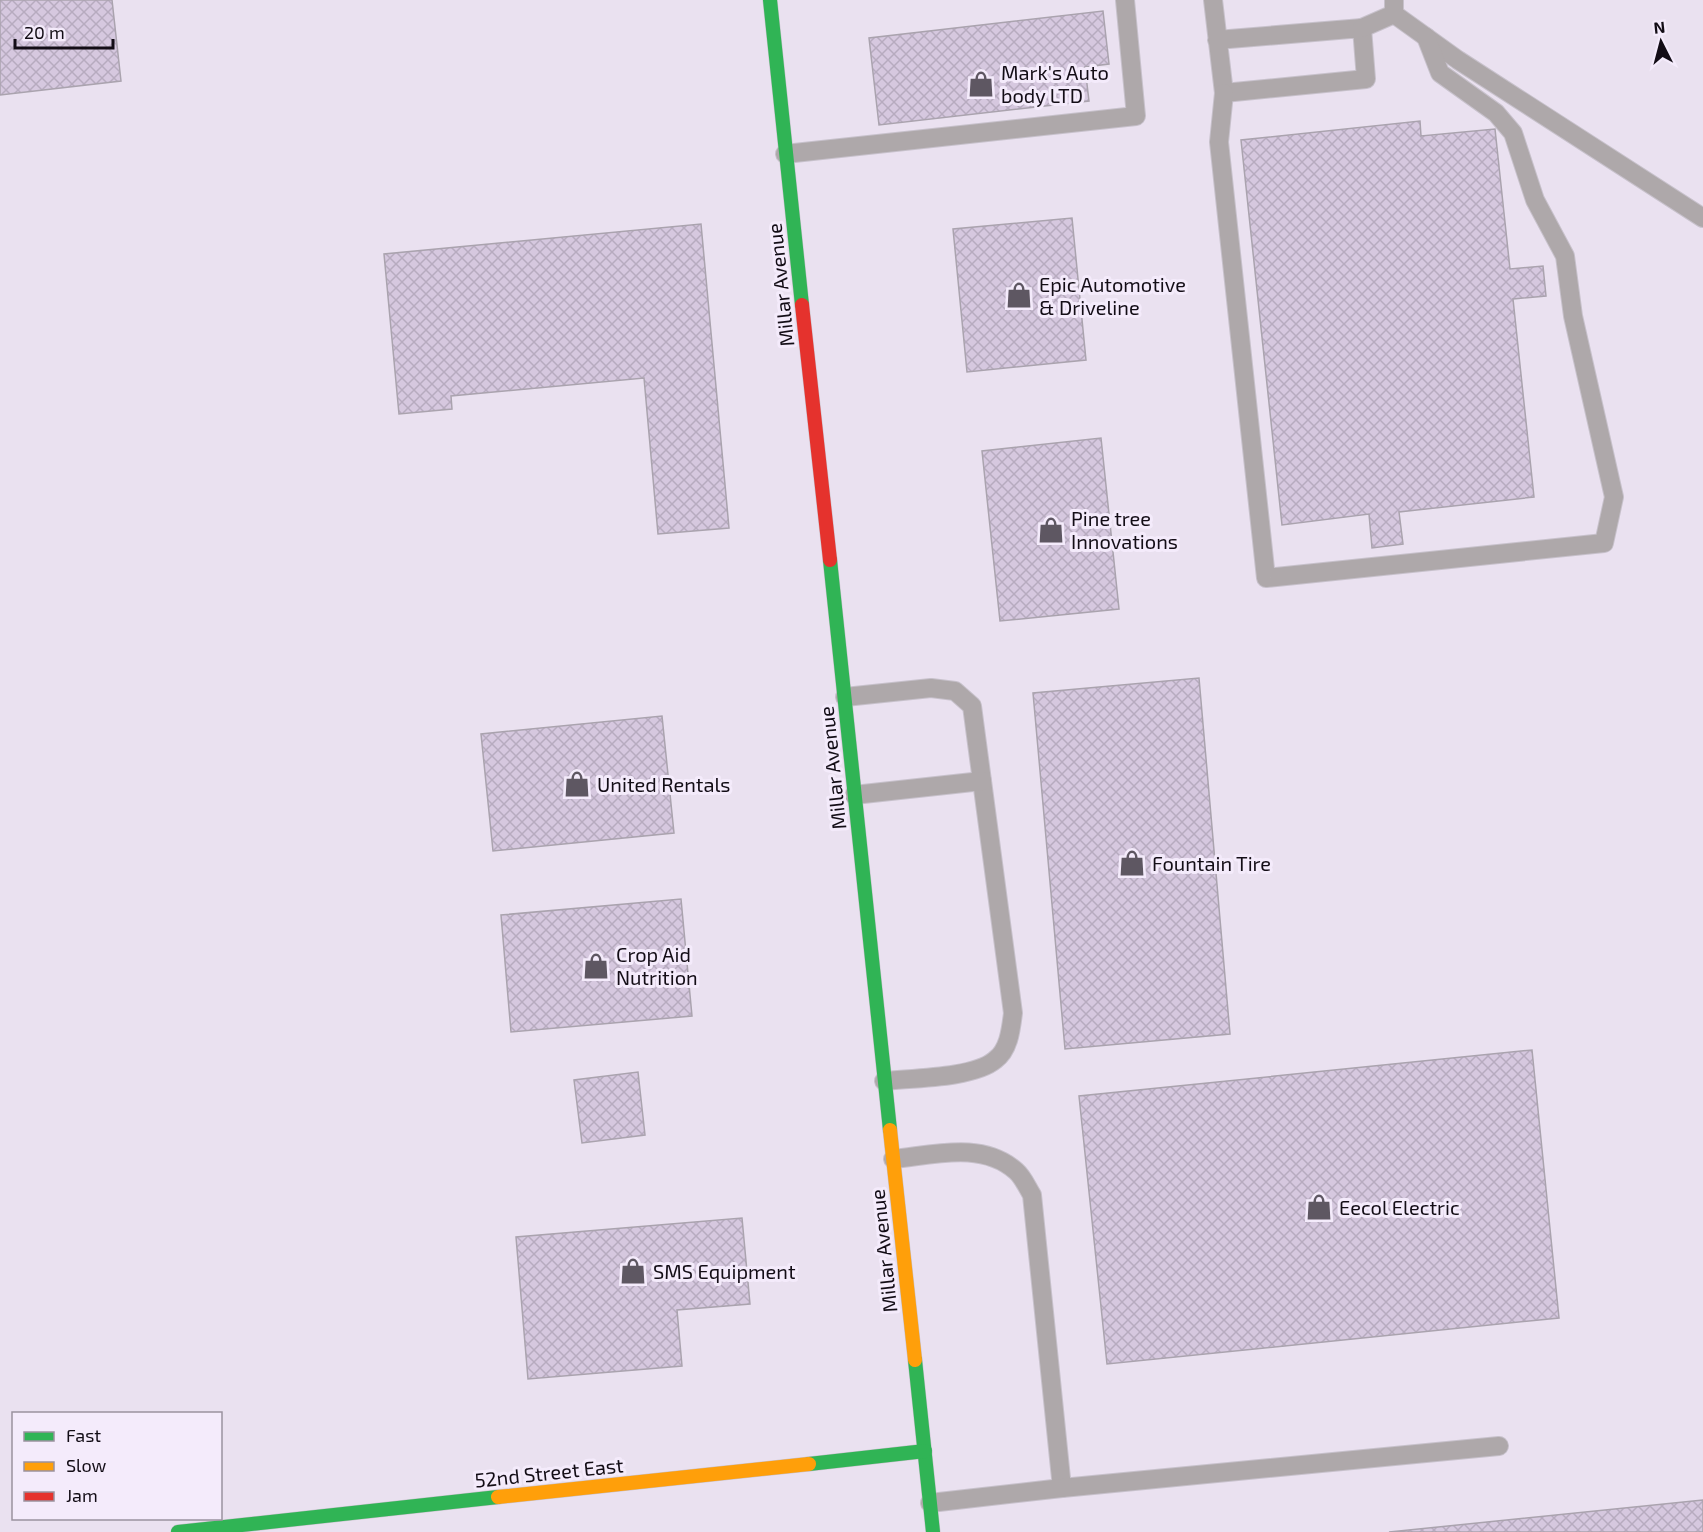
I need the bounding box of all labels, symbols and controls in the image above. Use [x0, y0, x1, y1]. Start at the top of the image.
scale bar [15, 12, 112, 50]
north arrow [1631, 12, 1691, 72]
text: N [1653, 17, 1666, 37]
text: 20 m [24, 21, 65, 43]
place label: Mark's Auto body LTD [1001, 60, 1109, 107]
shop icon: Mark's Auto body LTD [966, 69, 996, 99]
street label: Millar Avenue [762, 222, 798, 348]
place label: Epic Automotive & Driveline [1039, 272, 1186, 319]
shop icon: Epic Automotive & Driveline [1004, 280, 1034, 310]
place label: Pine tree Innovations [1071, 506, 1178, 553]
shop icon: Pine tree Innovations [1036, 515, 1066, 545]
street label: Millar Avenue [814, 705, 850, 831]
shop icon: United Rentals [562, 769, 592, 799]
place label: United Rentals [597, 772, 731, 796]
shop icon: Fountain Tire [1117, 848, 1147, 878]
place label: Fountain Tire [1152, 851, 1271, 875]
place label: Crop Aid Nutrition [616, 942, 698, 989]
shop icon: Crop Aid Nutrition [581, 951, 611, 981]
street label: Millar Avenue [865, 1188, 901, 1314]
shop icon: Eecol Electric [1304, 1192, 1334, 1222]
place label: Eecol Electric [1339, 1195, 1460, 1219]
shop icon: SMS Equipment [618, 1256, 648, 1286]
place label: SMS Equipment [653, 1259, 796, 1283]
legend [12, 1412, 222, 1520]
text: Fast [66, 1424, 101, 1446]
street label: 52nd Street East [473, 1452, 625, 1492]
text: Slow [66, 1454, 107, 1476]
text: Jam [66, 1484, 98, 1506]

